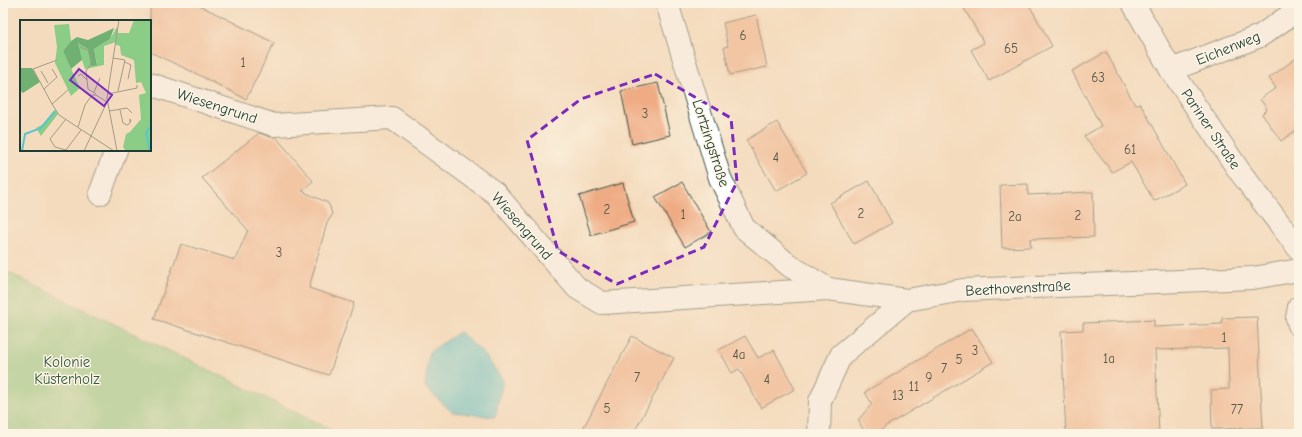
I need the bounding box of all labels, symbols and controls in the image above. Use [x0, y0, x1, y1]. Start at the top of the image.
inset map [20, 20, 151, 151]
street label: Eichenweg [1193, 27, 1263, 69]
house number: 6 [739, 28, 747, 43]
house number: 65 [1004, 41, 1018, 56]
house number: 1 [240, 55, 246, 70]
house number: 63 [1091, 70, 1105, 85]
street label: Wiesengrund [174, 85, 260, 127]
street label: Pariner Straße [1178, 85, 1245, 173]
street label: Lortzingstraße [688, 97, 734, 189]
house number: 3 [642, 106, 648, 121]
house number: 61 [1124, 142, 1136, 157]
house number: 4 [773, 150, 779, 165]
street label: Wiesengrund [488, 188, 556, 264]
house number: 2 [604, 202, 611, 217]
house number: 2 [858, 206, 865, 221]
house number: 1 [680, 207, 686, 222]
house number: 2 [1075, 208, 1082, 223]
house number: 2a [1008, 209, 1022, 224]
house number: 3 [276, 245, 282, 260]
street label: Beethovenstraße [965, 276, 1072, 300]
house number: 1 [1221, 330, 1227, 345]
house number: 3 [972, 343, 978, 358]
house number: 4a [732, 347, 746, 362]
house number: 1a [1103, 351, 1115, 366]
house number: 5 [955, 352, 963, 367]
park label: Kolonie Küsterholz [34, 353, 100, 388]
house number: 7 [941, 361, 947, 376]
house number: 7 [634, 370, 640, 385]
house number: 9 [926, 370, 933, 385]
house number: 4 [764, 372, 770, 387]
house number: 11 [909, 379, 919, 394]
house number: 13 [892, 388, 904, 403]
house number: 5 [603, 401, 611, 416]
house number: 77 [1231, 402, 1243, 417]

